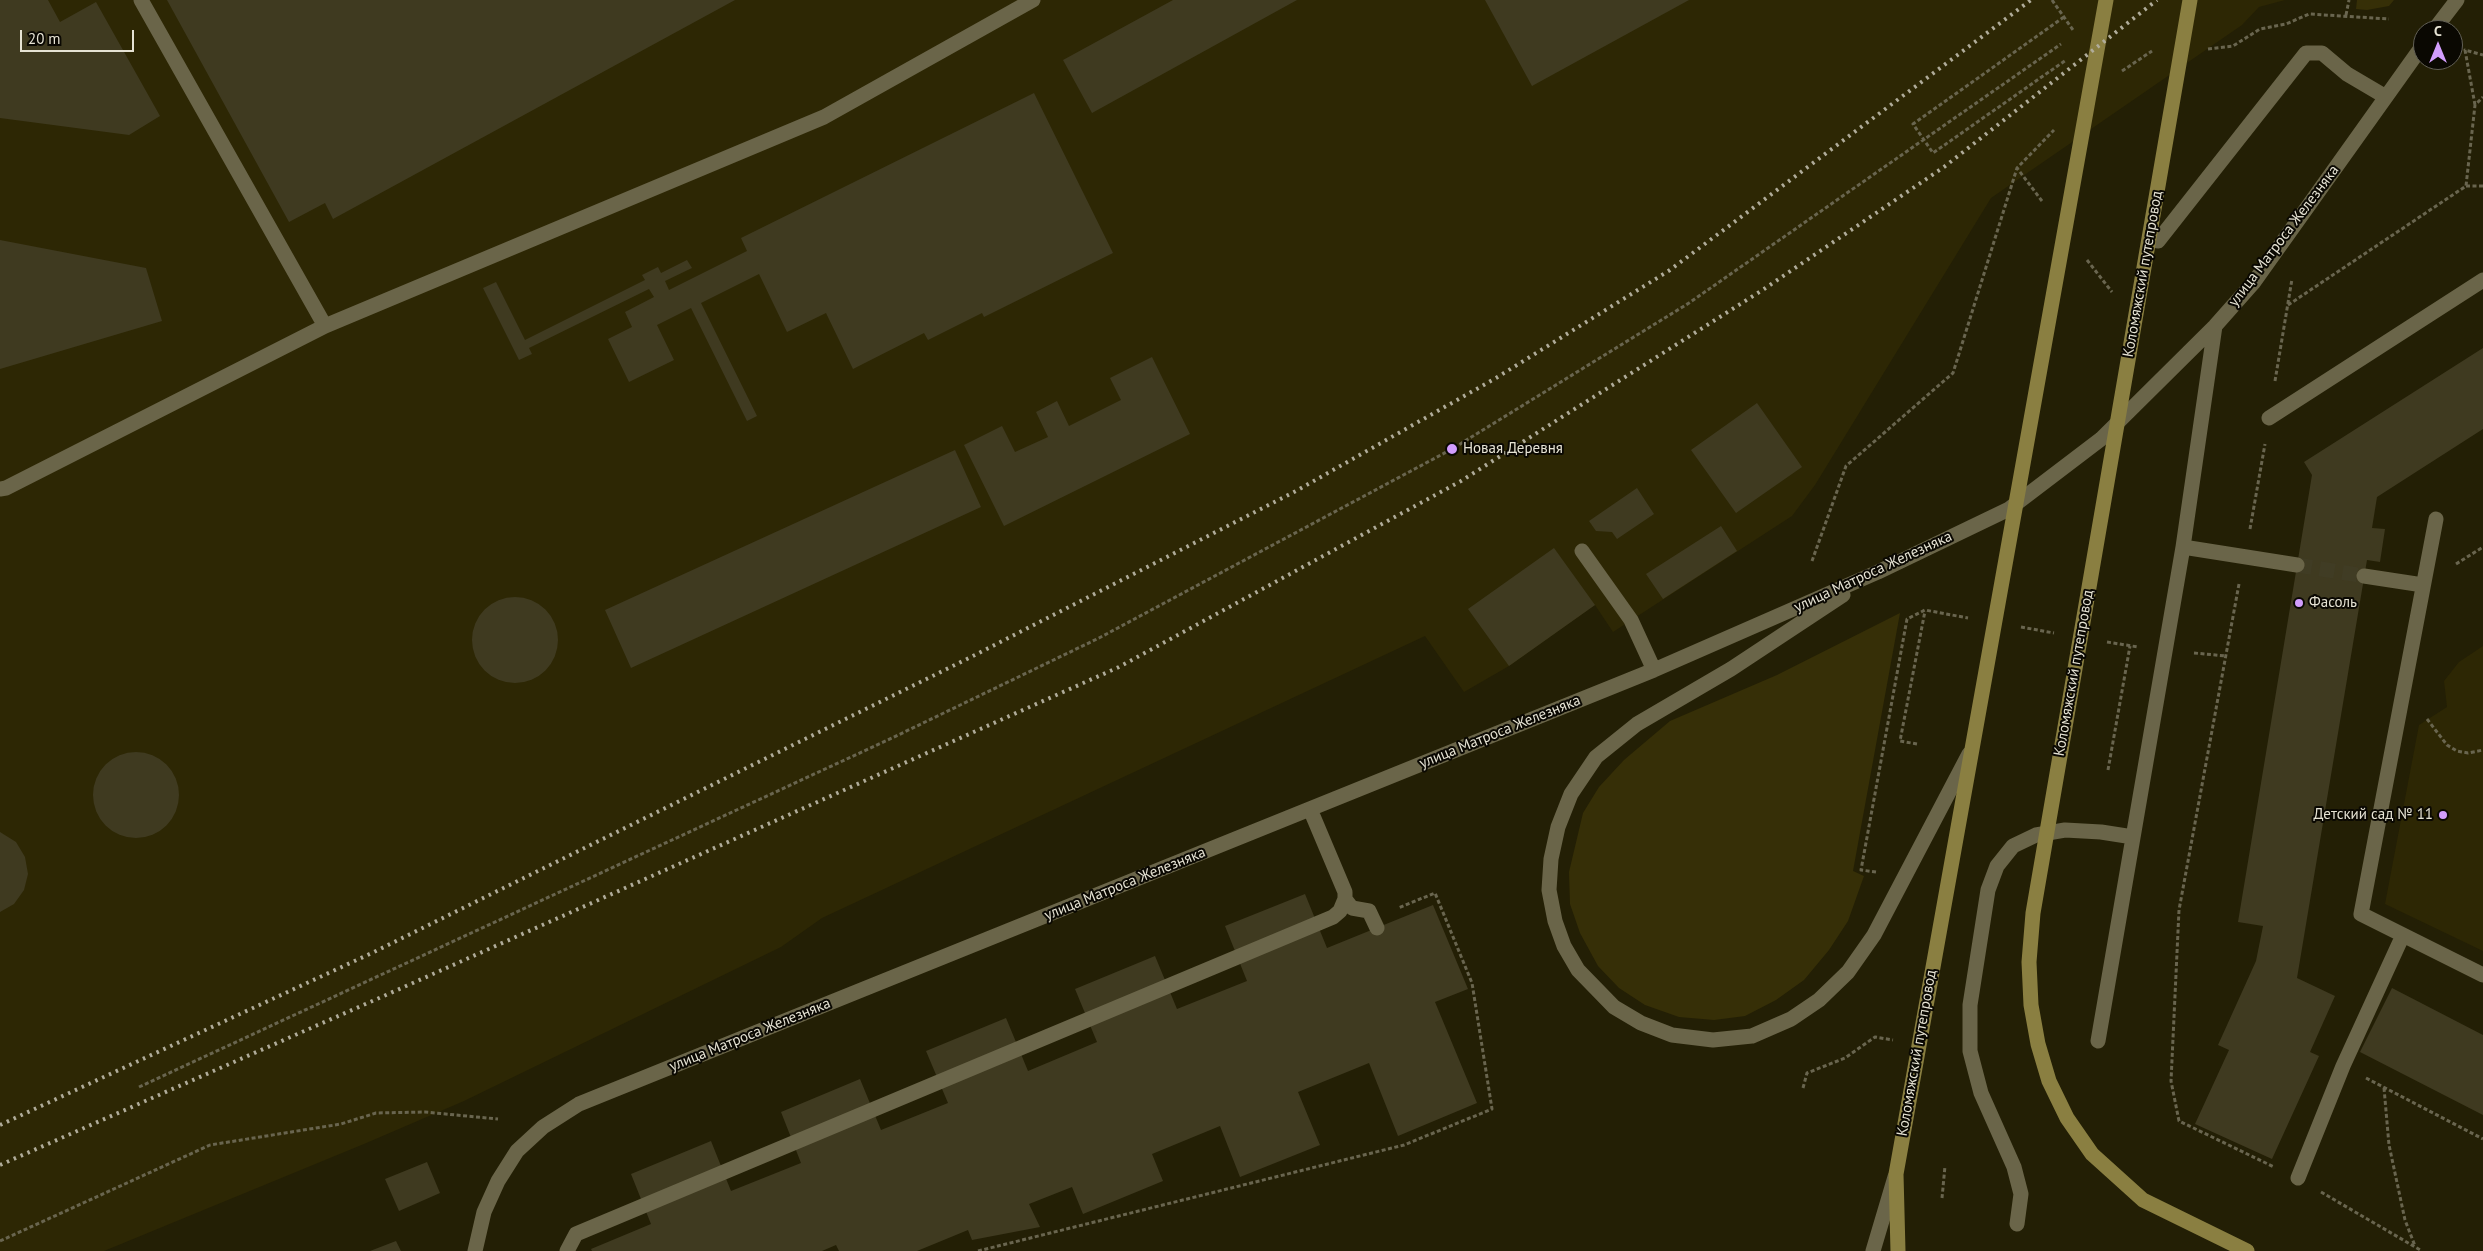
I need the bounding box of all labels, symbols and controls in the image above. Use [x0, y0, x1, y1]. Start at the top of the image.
scale bar [22, 20, 136, 52]
north arrow [2413, 20, 2463, 70]
text: С [2434, 22, 2442, 40]
text: 20 m [28, 29, 61, 48]
street label: улица Матроса Железняка [2225, 162, 2343, 310]
street label: Коломяжский путепровод [2119, 189, 2167, 359]
place label: Новая Деревня [1463, 440, 1563, 458]
marker: Новая Деревня [1445, 442, 1459, 456]
street label: улица Матроса Железняка [1791, 527, 1955, 617]
street label: Коломяжский путепровод [2050, 588, 2098, 758]
place label: Фасоль [2309, 594, 2357, 612]
marker: Фасоль [2293, 597, 2305, 609]
street label: улица Матроса Железняка [1417, 691, 1583, 773]
place label: Детский сад № 11 [2314, 806, 2433, 824]
marker: Детский сад № 11 [2437, 809, 2449, 821]
street label: улица Матроса Железняка [1042, 843, 1208, 925]
street label: Коломяжский путепровод [1893, 968, 1941, 1138]
street label: улица Матроса Железняка [667, 994, 833, 1076]

